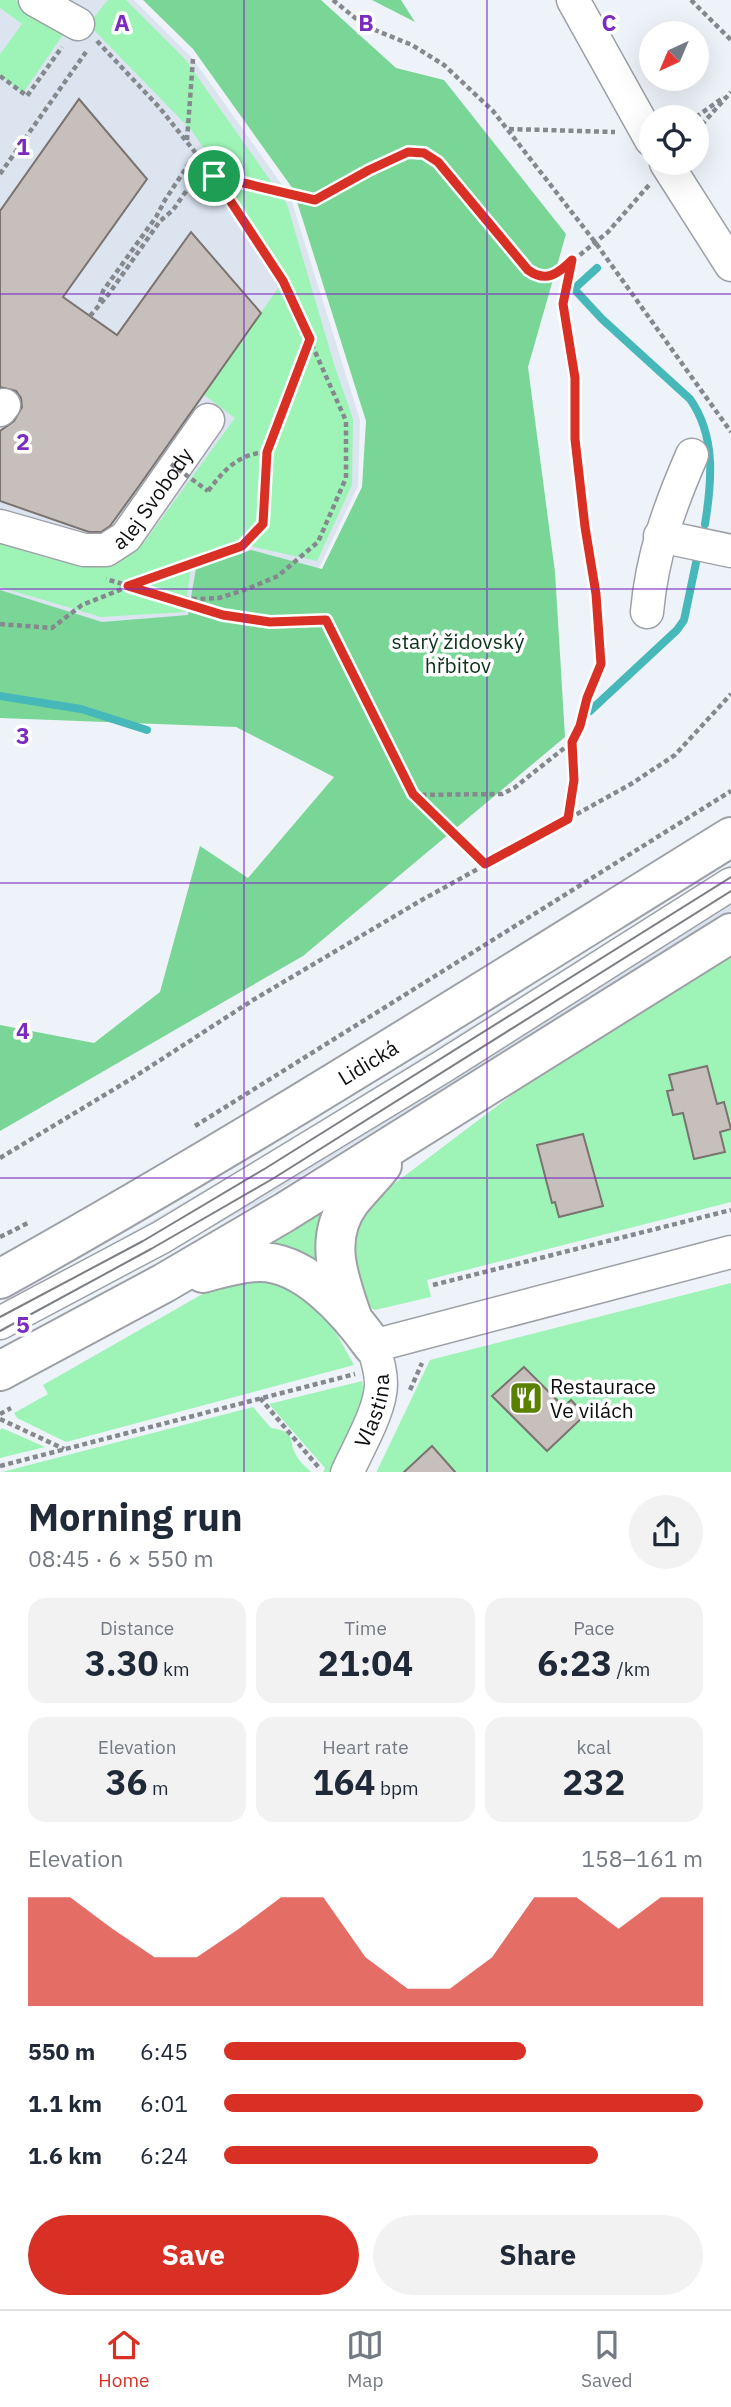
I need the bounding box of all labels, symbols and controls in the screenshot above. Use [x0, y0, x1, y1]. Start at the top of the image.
text: A [114, 7, 130, 37]
text: B [358, 7, 374, 37]
text: C [602, 7, 617, 37]
north arrow [639, 21, 709, 91]
map controls [639, 21, 709, 175]
button: locate [639, 105, 709, 175]
text: 1 [16, 131, 30, 161]
pin [184, 146, 244, 206]
icon: arrive [195, 157, 233, 195]
text: 2 [16, 426, 30, 456]
street label: alej Svobody [108, 441, 199, 556]
park label: starý židovský hřbitov [392, 627, 525, 679]
text: 3 [16, 720, 30, 750]
text: 4 [16, 1015, 30, 1045]
street label: Lidická [332, 1033, 403, 1091]
text: 5 [16, 1309, 30, 1339]
place label: Restaurace Ve vilách [550, 1372, 656, 1424]
street label: Vlastina [347, 1373, 395, 1452]
restaurant icon: Restaurace Ve vilách [507, 1379, 545, 1417]
text: Morning run [28, 1492, 243, 1541]
button: share [629, 1495, 703, 1569]
text: 08:45 · 6 × 550 m [28, 1543, 214, 1573]
text: Distance [100, 1616, 174, 1640]
text: Time [344, 1616, 387, 1640]
text: Pace [573, 1616, 615, 1640]
text: 3.30 [85, 1640, 159, 1686]
text: 21:04 [318, 1640, 413, 1686]
text: 6:23 [537, 1640, 612, 1686]
text: km [159, 1657, 190, 1681]
text: /km [612, 1657, 650, 1681]
text: Elevation [98, 1735, 177, 1759]
text: Heart rate [322, 1735, 409, 1759]
text: kcal [577, 1735, 611, 1759]
text: 36 [106, 1759, 148, 1805]
text: 164 [312, 1759, 375, 1805]
text: 232 [562, 1759, 625, 1805]
text: m [148, 1776, 169, 1800]
text: bpm [375, 1776, 419, 1800]
text: Elevation [28, 1843, 123, 1873]
text: 158–161 m [581, 1843, 703, 1873]
text: 550 m [28, 2036, 95, 2066]
text: 6:45 [140, 2036, 188, 2066]
text: 1.1 km [28, 2088, 102, 2118]
text: 6:01 [140, 2088, 188, 2118]
text: 1.6 km [28, 2140, 102, 2170]
text: 6:24 [140, 2140, 188, 2170]
button: Save [28, 2215, 359, 2295]
button: Share [373, 2215, 703, 2295]
tab: Home [98, 2326, 149, 2392]
tab: Map [346, 2326, 384, 2392]
tab: Saved [581, 2326, 633, 2392]

